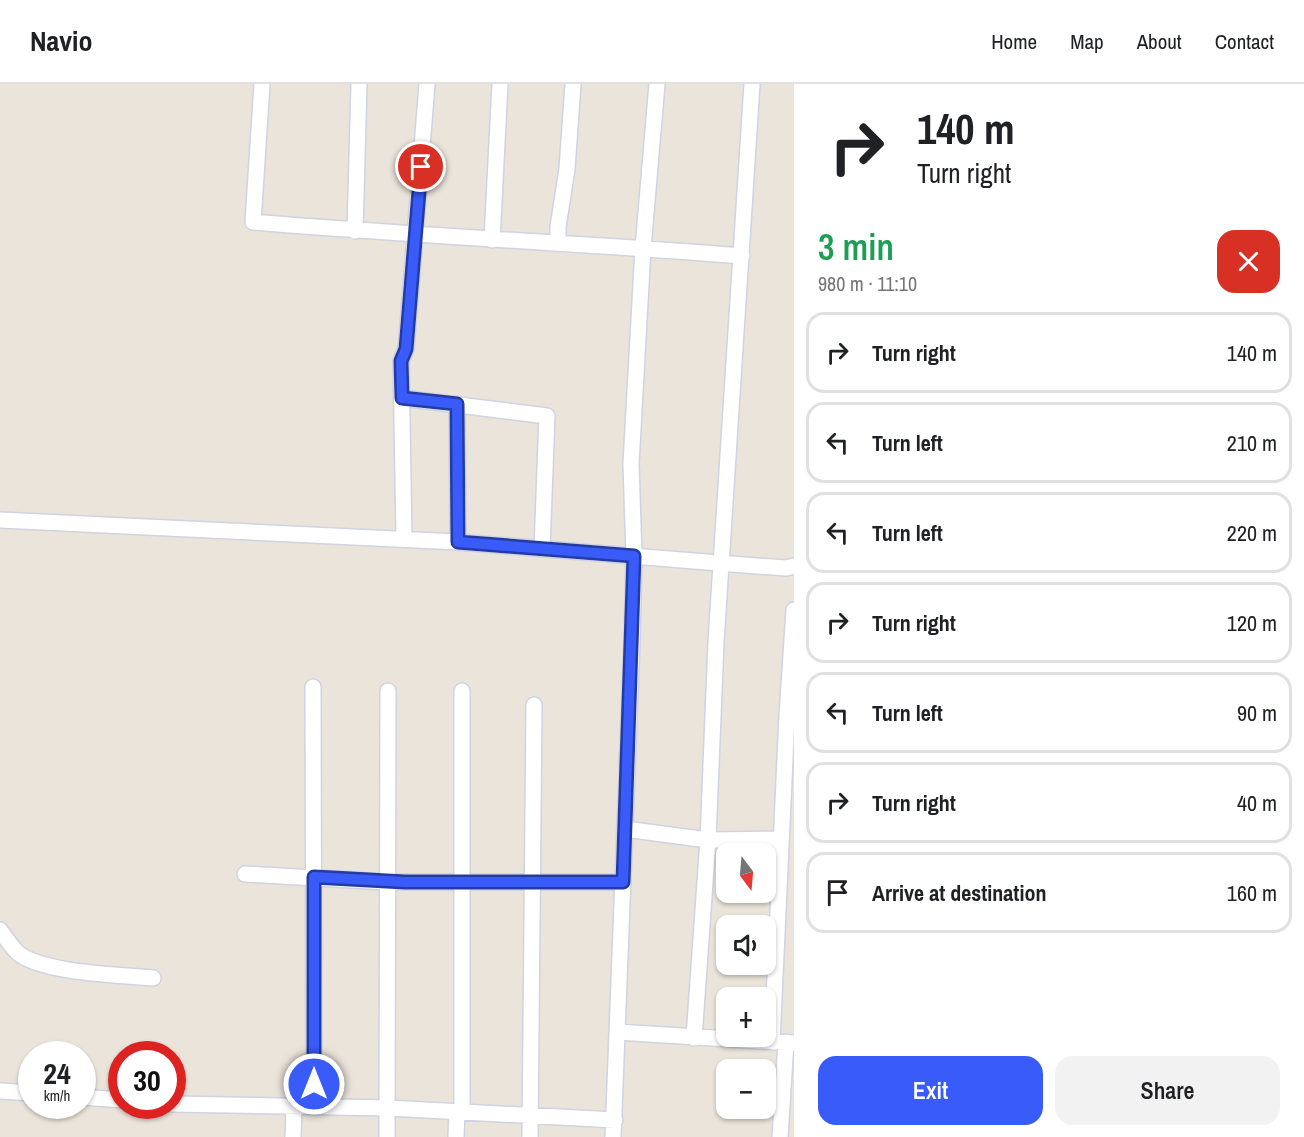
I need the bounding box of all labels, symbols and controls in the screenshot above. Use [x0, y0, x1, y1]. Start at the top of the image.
text: Navio [30, 22, 93, 60]
text: Home [991, 27, 1037, 56]
text: Map [1070, 27, 1104, 56]
text: About [1137, 27, 1182, 56]
text: Contact [1215, 27, 1274, 56]
text: 140 m [917, 101, 1015, 157]
icon: right [818, 108, 896, 186]
pin [395, 141, 446, 192]
icon: arrive [404, 150, 437, 183]
text: Turn right [917, 155, 1011, 191]
text: 3 min [818, 223, 894, 271]
button: close [1217, 230, 1280, 293]
text: 980 m · 11:10 [818, 270, 917, 297]
icon: right [821, 336, 854, 369]
text: Turn right [872, 338, 956, 368]
text: 140 m [1227, 338, 1277, 368]
icon: left [821, 426, 854, 459]
text: Turn left [872, 428, 943, 458]
text: 210 m [1227, 428, 1277, 458]
icon: left [821, 516, 854, 549]
text: Turn left [872, 518, 943, 548]
text: 220 m [1227, 518, 1277, 548]
icon: right [821, 606, 854, 639]
text: Turn right [872, 608, 956, 638]
text: 120 m [1227, 608, 1277, 638]
icon: left [821, 696, 854, 729]
text: Turn left [872, 698, 943, 728]
text: 90 m [1237, 698, 1277, 728]
icon: right [821, 786, 854, 819]
text: Turn right [872, 788, 956, 818]
text: 40 m [1237, 788, 1277, 818]
north arrow [716, 843, 776, 903]
map controls [716, 843, 776, 1119]
icon: arrive [821, 876, 854, 909]
text: Arrive at destination [872, 878, 1046, 908]
text: 160 m [1227, 878, 1277, 908]
button: sound [716, 915, 776, 975]
button: + [716, 987, 776, 1047]
speed limit sign: 30 [108, 1041, 186, 1119]
position arrow [282, 1052, 346, 1116]
text: 24 [43, 1053, 71, 1093]
button: Exit [818, 1056, 1043, 1125]
button: Share [1055, 1056, 1280, 1125]
button: − [716, 1059, 776, 1119]
text: km/h [44, 1085, 70, 1106]

